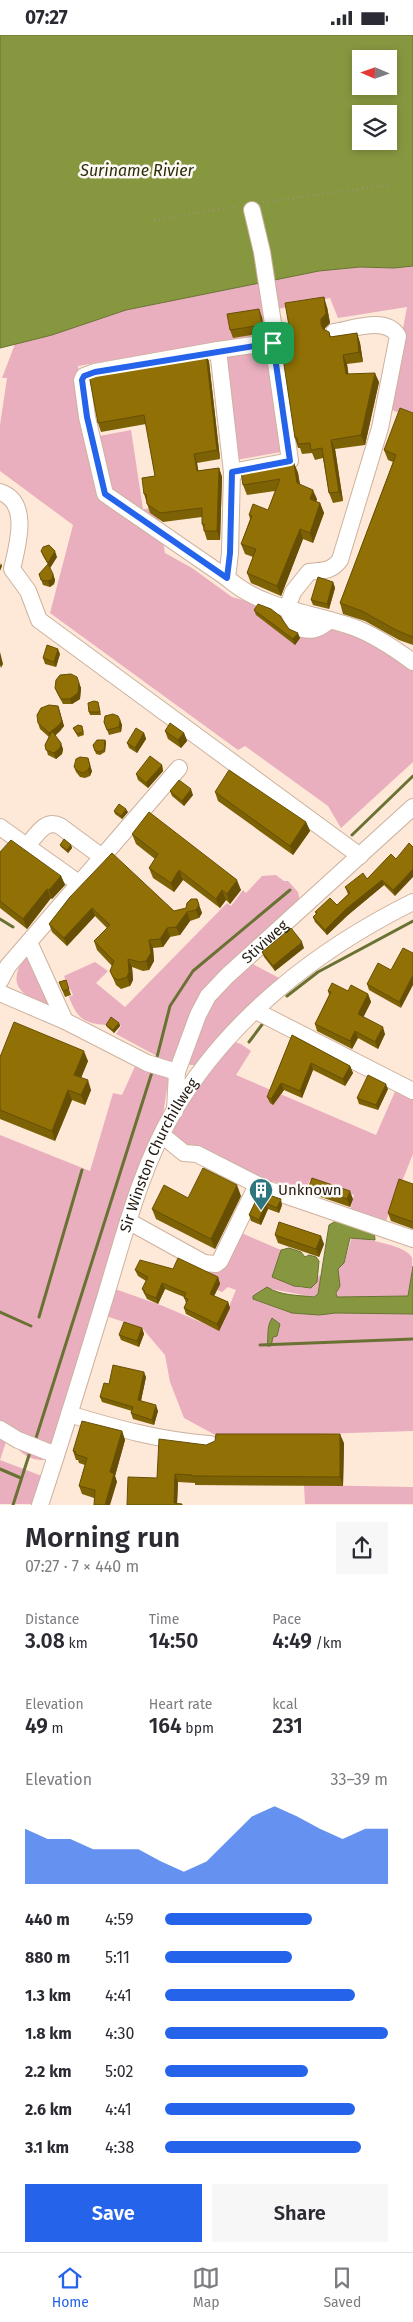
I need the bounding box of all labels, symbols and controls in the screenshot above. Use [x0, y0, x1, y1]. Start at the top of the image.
text: 07:27 [25, 6, 68, 29]
north arrow [352, 50, 398, 95]
map controls [352, 50, 397, 150]
button: layers [352, 105, 397, 150]
water label: Suriname Rivier [79, 161, 195, 180]
pin [252, 322, 294, 364]
icon: arrive [259, 329, 287, 357]
street label: Stiviweg [238, 916, 292, 967]
street label: Sir Winston Churchillweg [116, 1074, 202, 1235]
building icon: Unknown [248, 1177, 274, 1211]
place label: Unknown [278, 1181, 342, 1199]
text: Morning run [25, 1521, 180, 1554]
button: share [336, 1522, 388, 1574]
text: 07:27 · 7 × 440 m [25, 1557, 139, 1576]
text: Distance [25, 1611, 79, 1628]
text: Time [149, 1611, 179, 1628]
text: Pace [272, 1611, 301, 1628]
text: 3.08 [25, 1628, 65, 1654]
text: 14:50 [149, 1628, 198, 1654]
text: 4:49 [272, 1628, 312, 1654]
text: km [65, 1635, 88, 1652]
text: /km [312, 1635, 342, 1652]
text: Elevation [25, 1696, 84, 1713]
text: Heart rate [149, 1696, 212, 1713]
text: kcal [272, 1696, 298, 1713]
text: 49 [25, 1713, 48, 1739]
text: 164 [149, 1713, 182, 1739]
text: 231 [272, 1713, 303, 1739]
text: m [48, 1720, 64, 1737]
text: bpm [182, 1720, 214, 1737]
text: Elevation [25, 1770, 92, 1789]
text: 33–39 m [331, 1770, 388, 1789]
text: 440 m [25, 1910, 70, 1929]
text: 4:59 [105, 1910, 134, 1929]
text: 880 m [25, 1948, 70, 1967]
text: 5:11 [105, 1948, 130, 1967]
text: 1.3 km [25, 1986, 71, 2005]
text: 4:41 [105, 1986, 132, 2005]
text: 1.8 km [25, 2024, 72, 2043]
text: 4:30 [105, 2024, 134, 2043]
text: 2.2 km [25, 2062, 72, 2081]
text: 5:02 [105, 2062, 134, 2081]
text: 2.6 km [25, 2100, 72, 2119]
text: 4:41 [105, 2100, 132, 2119]
text: 3.1 km [25, 2138, 69, 2157]
text: 4:38 [105, 2138, 134, 2157]
button: Save [25, 2184, 202, 2242]
button: Share [212, 2184, 388, 2242]
tab: Home [52, 2264, 89, 2311]
tab: Map [192, 2264, 220, 2311]
tab: Saved [323, 2264, 361, 2311]

